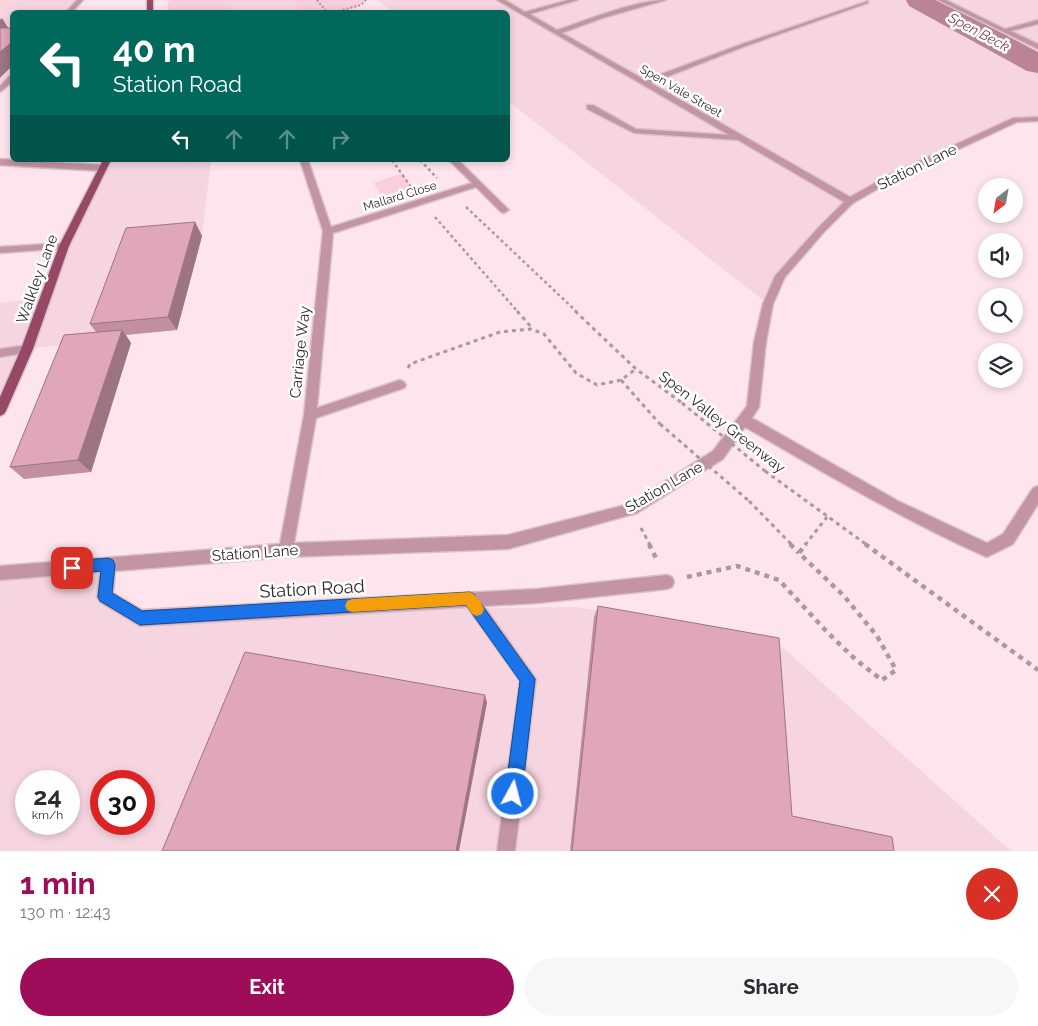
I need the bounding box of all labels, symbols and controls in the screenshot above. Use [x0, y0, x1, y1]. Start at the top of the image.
water label: Spen Beck [945, 9, 1013, 55]
text: 40 m [113, 29, 195, 70]
icon: left [30, 30, 95, 95]
street label: Spen Vale Street [638, 62, 724, 120]
text: Station Road [113, 71, 242, 97]
icon: left [167, 125, 195, 153]
icon: ahead [220, 125, 248, 153]
icon: ahead [273, 125, 301, 153]
icon: right [326, 125, 354, 153]
street label: Station Lane [874, 140, 960, 194]
street label: Mallard Close [362, 178, 438, 214]
north arrow [978, 178, 1022, 222]
map controls [978, 178, 1023, 388]
street label: Walkley Lane [13, 232, 62, 326]
button: sound [978, 233, 1023, 278]
button: search [978, 288, 1023, 333]
street label: Carriage Way [286, 305, 314, 399]
button: layers [978, 343, 1023, 388]
street label: Spen Valley Greenway [655, 367, 789, 477]
street label: Station Lane [622, 458, 706, 516]
street label: Station Lane [211, 541, 299, 565]
pin [51, 547, 93, 589]
icon: arrive [58, 554, 86, 582]
street label: Station Road [259, 575, 365, 602]
position arrow [486, 767, 538, 819]
speed limit sign: 30 [90, 770, 155, 835]
text: 24 [33, 781, 62, 811]
text: km/h [32, 808, 63, 822]
text: 1 min [20, 866, 96, 901]
button: close [966, 868, 1018, 920]
text: 130 m · 12:43 [20, 903, 111, 922]
button: Exit [20, 958, 514, 1016]
button: Share [524, 958, 1018, 1016]

